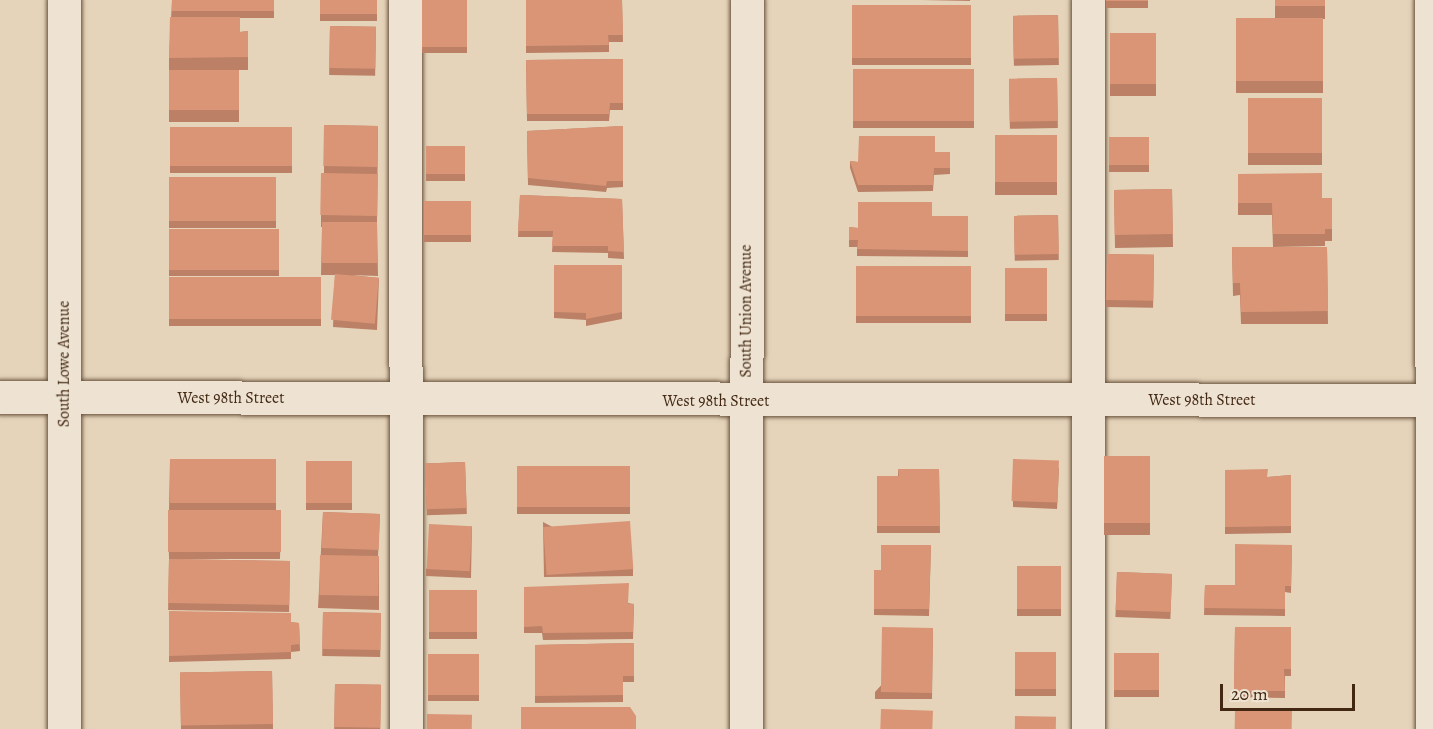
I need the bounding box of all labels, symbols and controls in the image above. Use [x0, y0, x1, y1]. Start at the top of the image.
street label: South Union Avenue [736, 244, 756, 378]
street label: South Lowe Avenue [54, 301, 74, 427]
street label: West 98th Street [177, 388, 285, 408]
street label: West 98th Street [1148, 390, 1256, 410]
street label: West 98th Street [662, 391, 770, 411]
scale bar [1223, 672, 1358, 710]
text: 20 m [1231, 682, 1268, 706]

